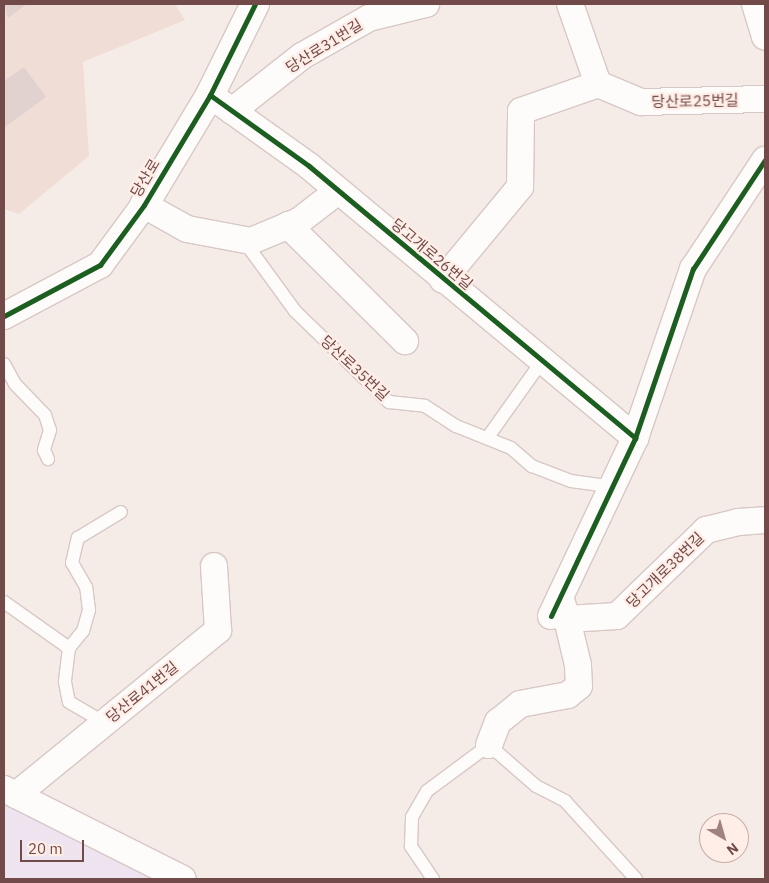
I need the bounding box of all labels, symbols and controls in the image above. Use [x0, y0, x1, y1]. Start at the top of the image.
street label: 당산로31번길 [282, 15, 366, 77]
street label: 당산로25번길 [651, 91, 739, 111]
street label: 당산로 [127, 156, 163, 200]
street label: 당고개로26번길 [388, 215, 476, 293]
street label: 당산로35번길 [317, 332, 393, 404]
street label: 당고개로38번길 [622, 529, 708, 611]
street label: 당산로41번길 [103, 658, 181, 726]
north arrow [699, 813, 749, 863]
scale bar [22, 830, 86, 862]
text: 20 m [28, 839, 63, 858]
text: N [723, 839, 742, 859]

